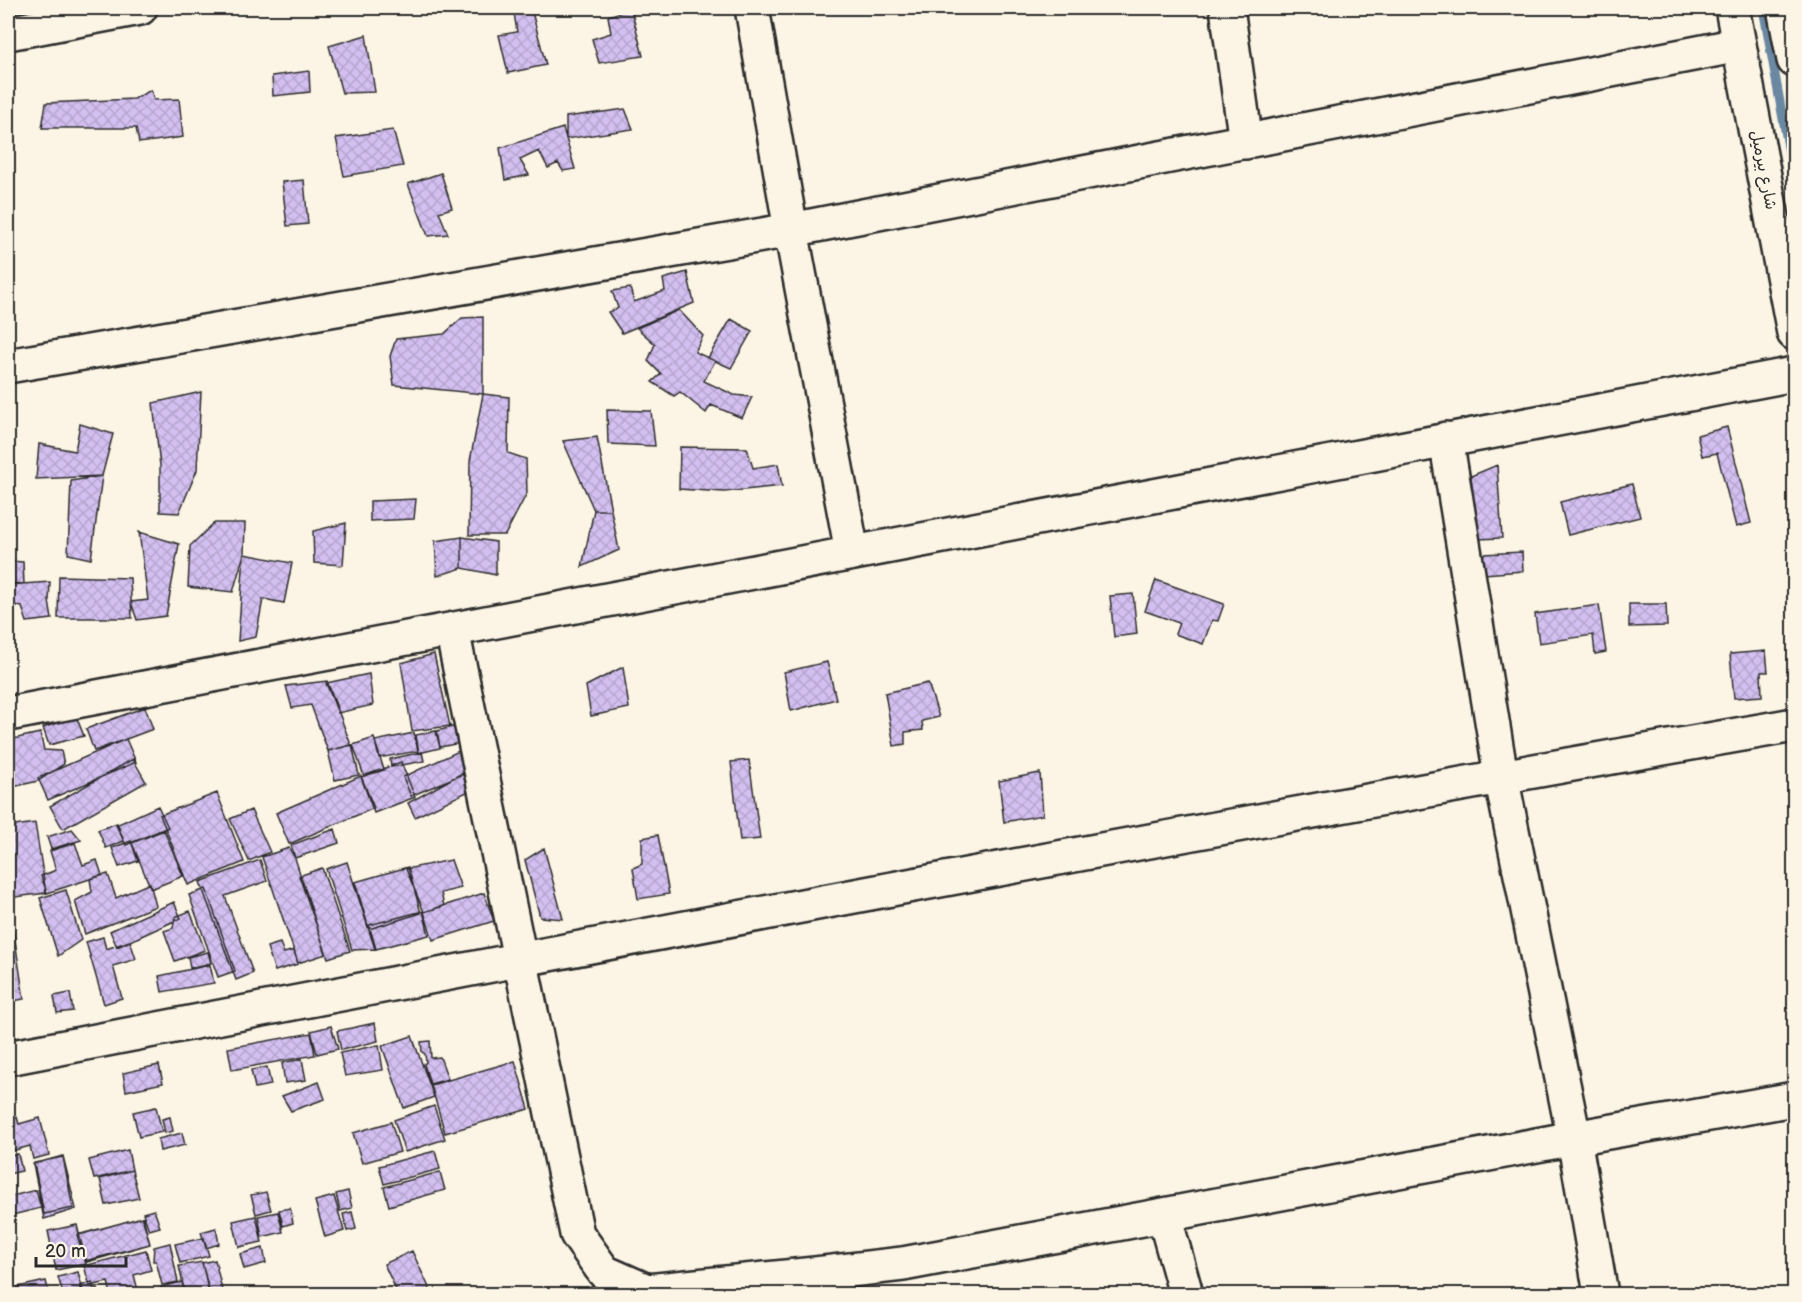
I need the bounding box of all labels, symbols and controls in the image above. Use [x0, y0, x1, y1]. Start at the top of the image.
street label: شارع بيرميل [1745, 129, 1780, 212]
scale bar [36, 1230, 126, 1268]
text: 20 m [45, 1241, 86, 1262]

